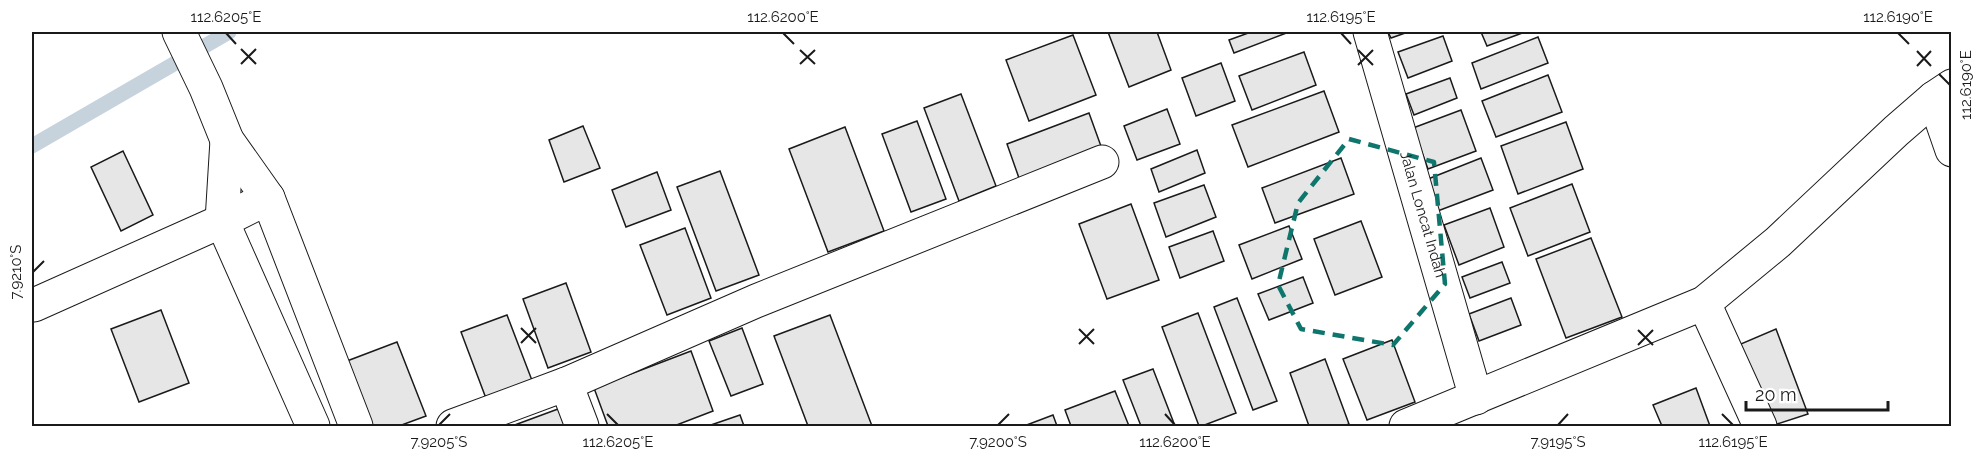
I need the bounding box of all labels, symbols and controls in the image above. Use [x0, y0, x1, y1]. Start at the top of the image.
text: 112.6205°E [191, 8, 261, 26]
text: 112.6200°E [747, 8, 819, 26]
text: 112.6195°E [1306, 8, 1376, 26]
text: 112.6190°E [1863, 8, 1933, 26]
text: 112.6190°E [1957, 50, 1975, 120]
street label: Jalan Loncat Indah [1396, 149, 1450, 280]
text: 7.9210°S [7, 245, 25, 299]
scale bar [1746, 374, 1888, 412]
text: 20 m [1755, 384, 1797, 405]
text: 7.9205°S [411, 433, 467, 451]
text: 112.6205°E [583, 433, 653, 451]
text: 7.9200°S [969, 433, 1027, 451]
text: 112.6200°E [1139, 433, 1211, 451]
text: 7.9195°S [1530, 433, 1586, 451]
text: 112.6195°E [1698, 433, 1768, 451]

